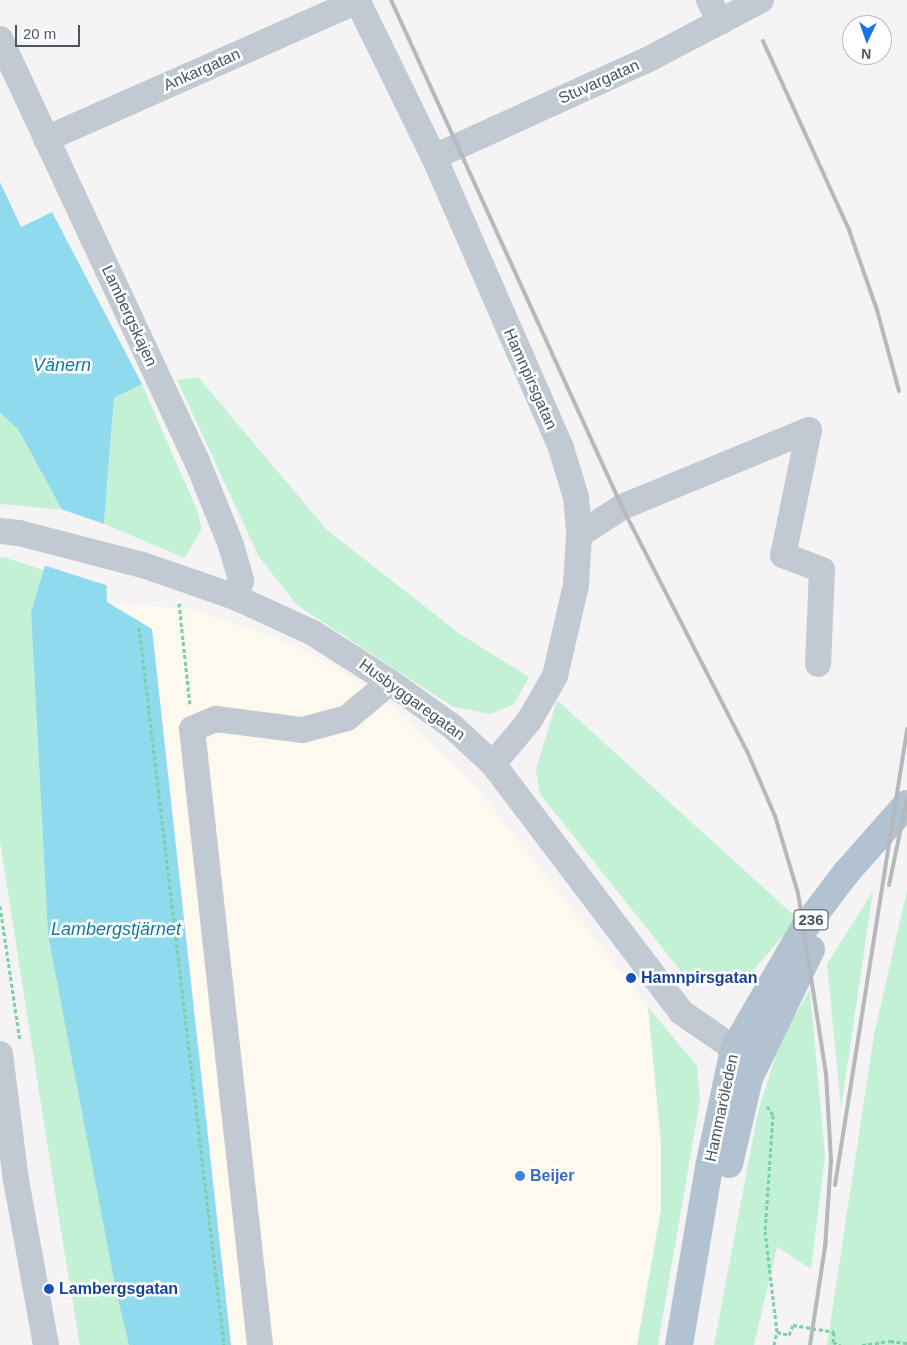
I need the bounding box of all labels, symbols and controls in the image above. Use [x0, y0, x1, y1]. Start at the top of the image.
scale bar [18, 15, 82, 47]
north arrow [842, 15, 892, 65]
text: 20 m [23, 25, 56, 42]
street label: Ankargatan [161, 45, 243, 95]
text: N [861, 46, 872, 62]
street label: Stuvargatan [556, 56, 642, 108]
street label: Lambergskajen [97, 262, 161, 370]
street label: Hamnpirsgatan [499, 326, 561, 432]
water label: Vänern [33, 354, 91, 376]
street label: Husbyggaregatan [355, 655, 469, 745]
road number: 236 [792, 908, 830, 932]
water label: Lambergstjärnet [51, 918, 181, 940]
place label: Hamnpirsgatan [641, 968, 757, 988]
marker: Hamnpirsgatan [625, 972, 637, 984]
street label: Hammaröleden [701, 1053, 743, 1163]
place label: Beijer [530, 1166, 574, 1186]
marker: Beijer [514, 1170, 526, 1182]
place label: Lambergsgatan [59, 1279, 178, 1299]
marker: Lambergsgatan [43, 1283, 55, 1295]

